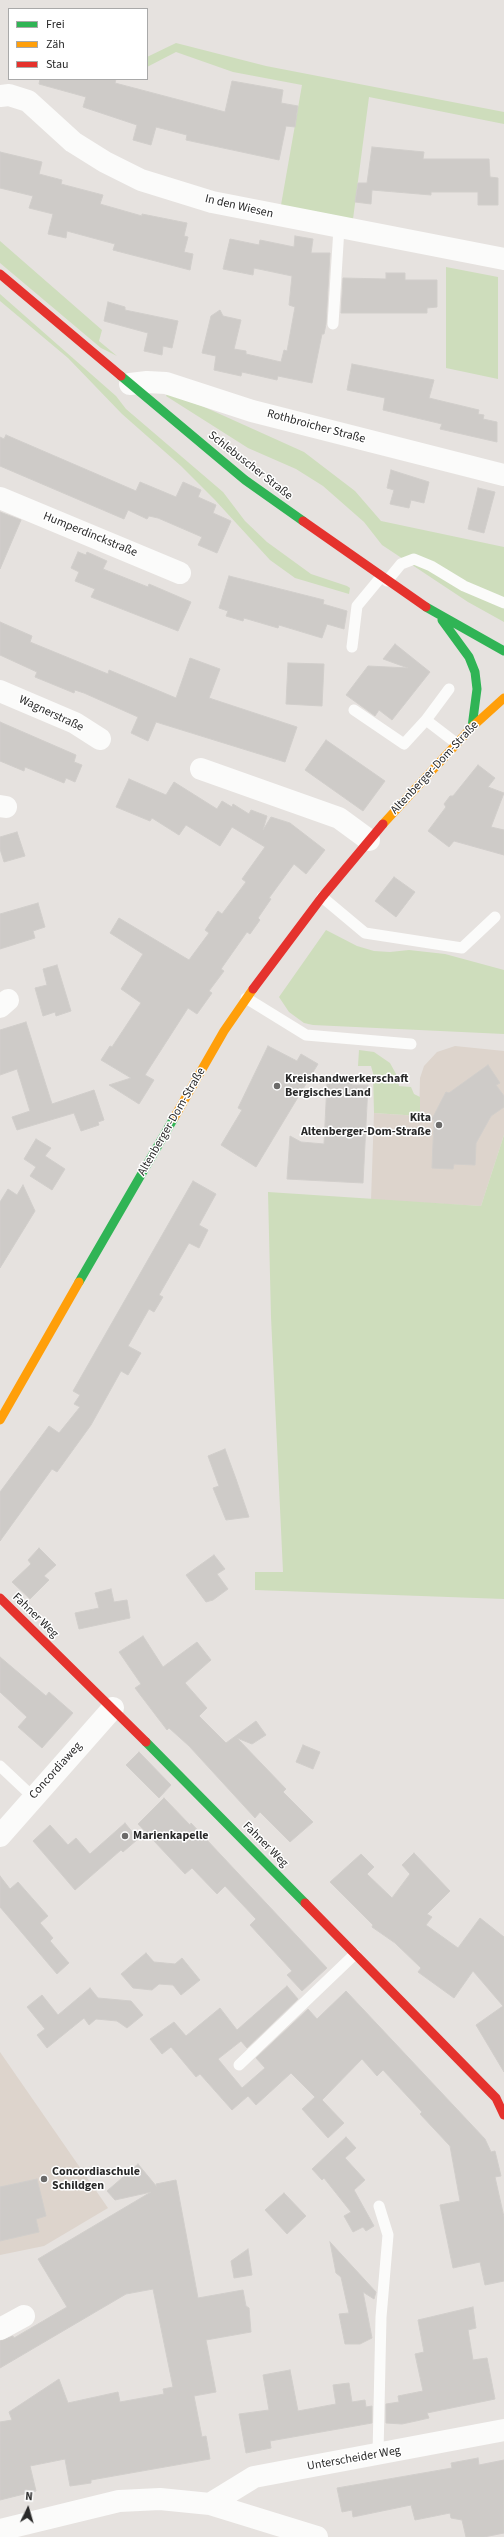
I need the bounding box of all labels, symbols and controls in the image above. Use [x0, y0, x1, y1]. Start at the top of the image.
legend [8, 8, 148, 80]
text: Frei [46, 16, 65, 33]
text: Zäh [46, 36, 65, 53]
text: Stau [46, 56, 69, 73]
street label: In den Wiesen [203, 192, 275, 222]
street label: Rothbroicher Straße [265, 407, 367, 447]
street label: Schlebuscher Straße [205, 429, 295, 503]
street label: Humperdinckstraße [41, 510, 139, 560]
street label: Wagnerstraße [16, 693, 86, 735]
street label: Altenberger-Dom-Straße [388, 718, 482, 818]
street label: Altenberger-Dom-Straße [135, 1065, 209, 1179]
place label: Kreishandwerkerschaft Bergisches Land [285, 1072, 408, 1100]
marker: Kreishandwerkerschaft Bergisches Land [272, 1081, 282, 1091]
place label: Kita Altenberger-Dom-Straße [301, 1111, 431, 1139]
marker: Kita Altenberger-Dom-Straße [434, 1120, 444, 1130]
street label: Fahner Weg [9, 1591, 61, 1641]
street label: Concordiaweg [27, 1739, 85, 1803]
street label: Fahner Weg [239, 1819, 291, 1871]
place label: Marienkapelle [133, 1829, 209, 1843]
marker: Marienkapelle [120, 1831, 130, 1841]
place label: Concordiaschule Schildgen [52, 2165, 140, 2193]
marker: Concordiaschule Schildgen [39, 2174, 49, 2184]
street label: Unterscheider Weg [306, 2444, 402, 2474]
north arrow [8, 2489, 48, 2529]
text: N [25, 2489, 33, 2504]

